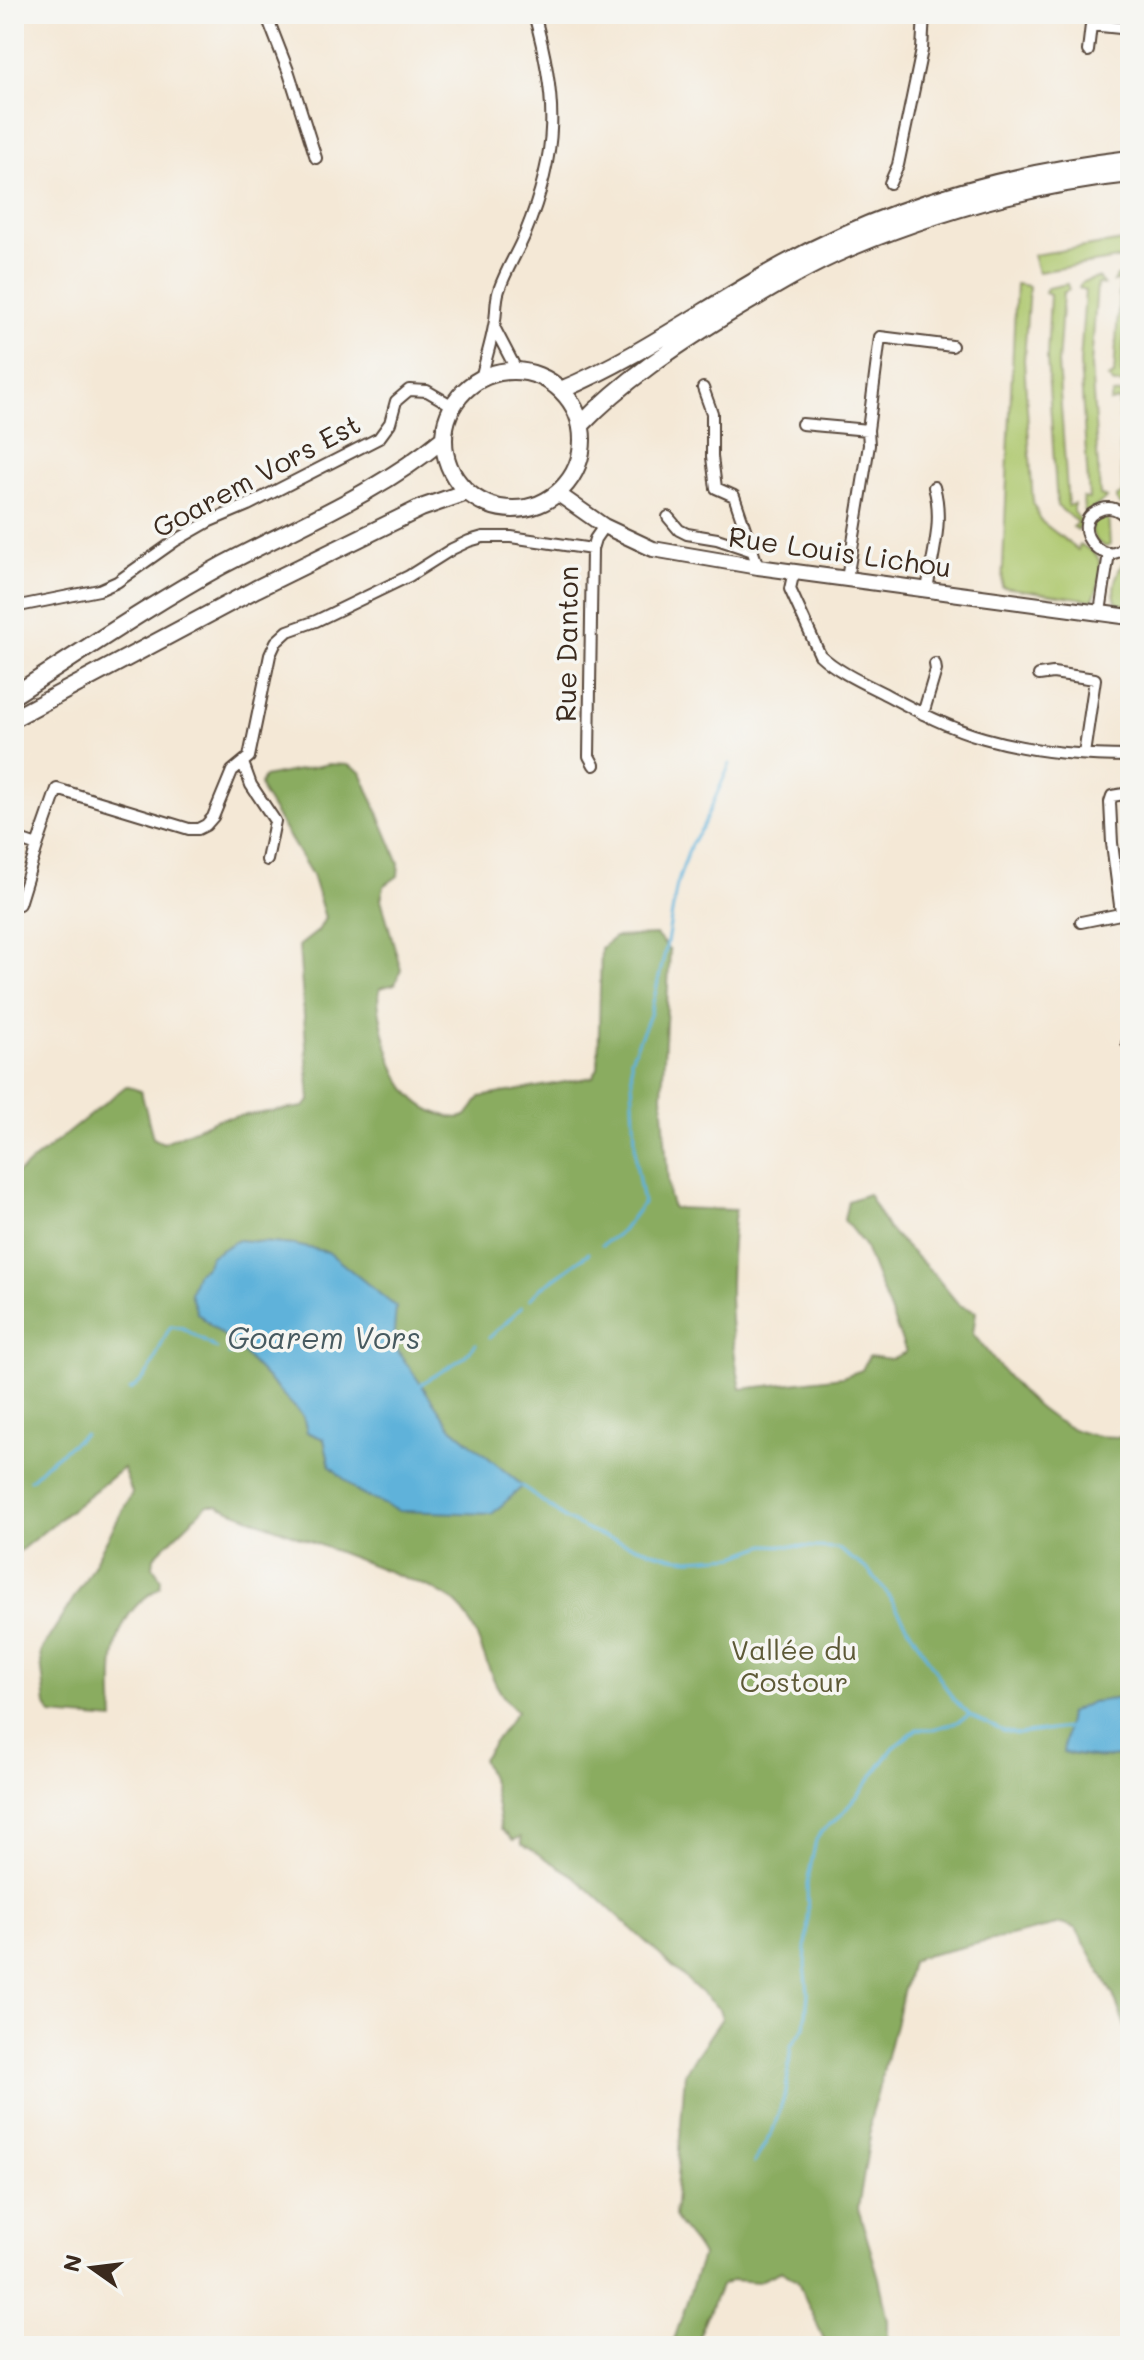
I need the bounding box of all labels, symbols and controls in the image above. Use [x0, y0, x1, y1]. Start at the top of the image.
street label: Goarem Vors Est [146, 405, 366, 545]
street label: Rue Louis Lichou [726, 518, 954, 584]
street label: Rue Danton [547, 566, 585, 722]
water label: Goarem Vors [227, 1317, 421, 1357]
park label: Vallée du Costour [731, 1631, 857, 1699]
north arrow [52, 2228, 132, 2308]
text: N [56, 2251, 88, 2275]

